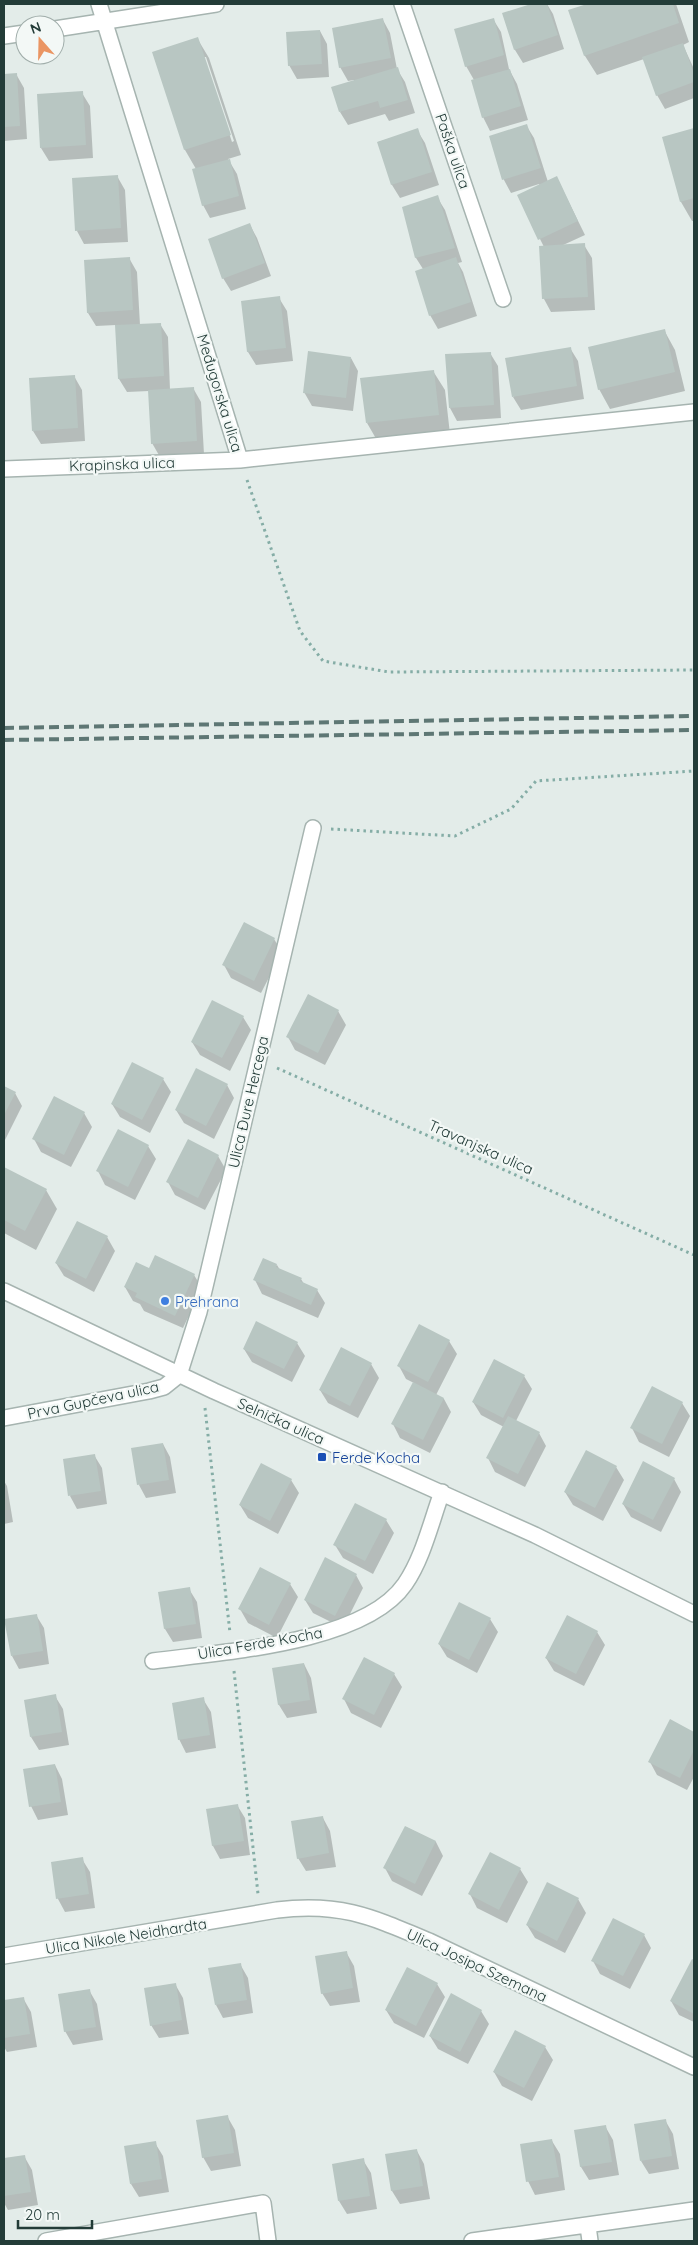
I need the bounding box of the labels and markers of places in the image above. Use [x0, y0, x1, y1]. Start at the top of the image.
place label: Prehrana [175, 1292, 239, 1311]
marker: Prehrana [159, 1295, 171, 1307]
place label: Ferde Kocha [332, 1448, 420, 1467]
marker: Ferde Kocha [316, 1451, 328, 1463]

